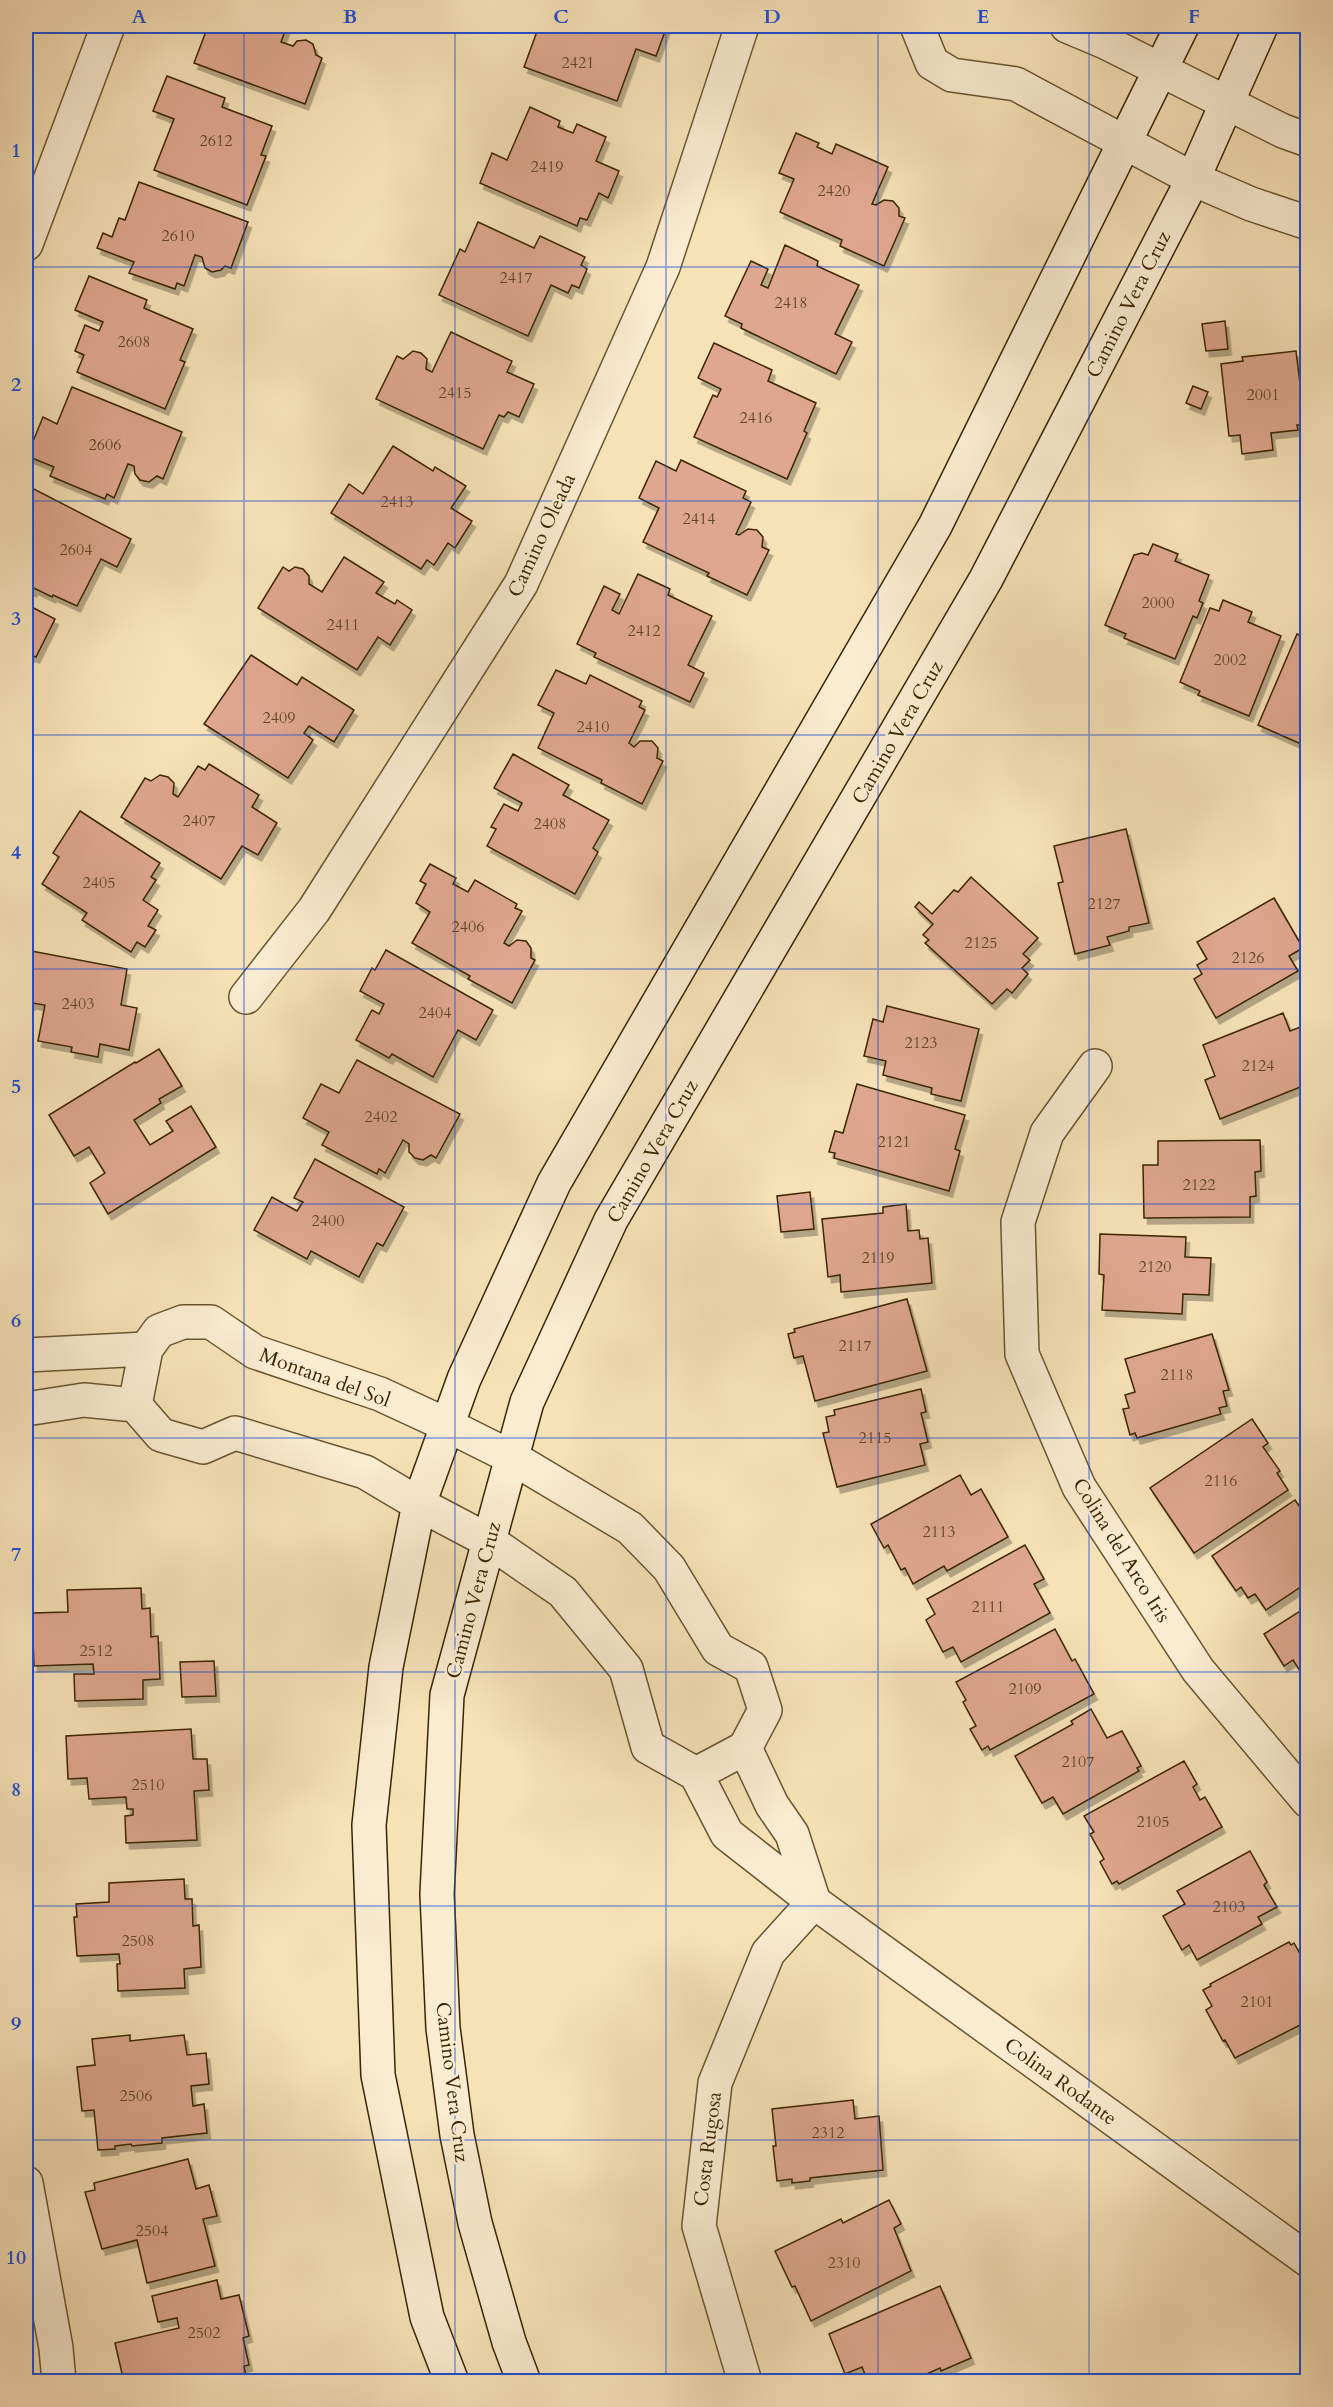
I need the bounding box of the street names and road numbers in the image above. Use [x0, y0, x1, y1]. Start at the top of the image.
street label: Camino Vera Cruz [1080, 226, 1177, 382]
street label: Camino Oleada [501, 469, 582, 601]
street label: Camino Vera Cruz [845, 655, 950, 809]
street label: Camino Vera Cruz [600, 1074, 705, 1228]
street label: Montana del Sol [256, 1341, 394, 1414]
street label: Colina del Arco Iris [1066, 1473, 1177, 1628]
street label: Camino Vera Cruz [440, 1519, 507, 1682]
street label: Camino Vera Cruz [429, 2000, 476, 2164]
street label: Colina Rodante [999, 2031, 1122, 2131]
street label: Costa Rugosa [687, 2090, 728, 2208]

